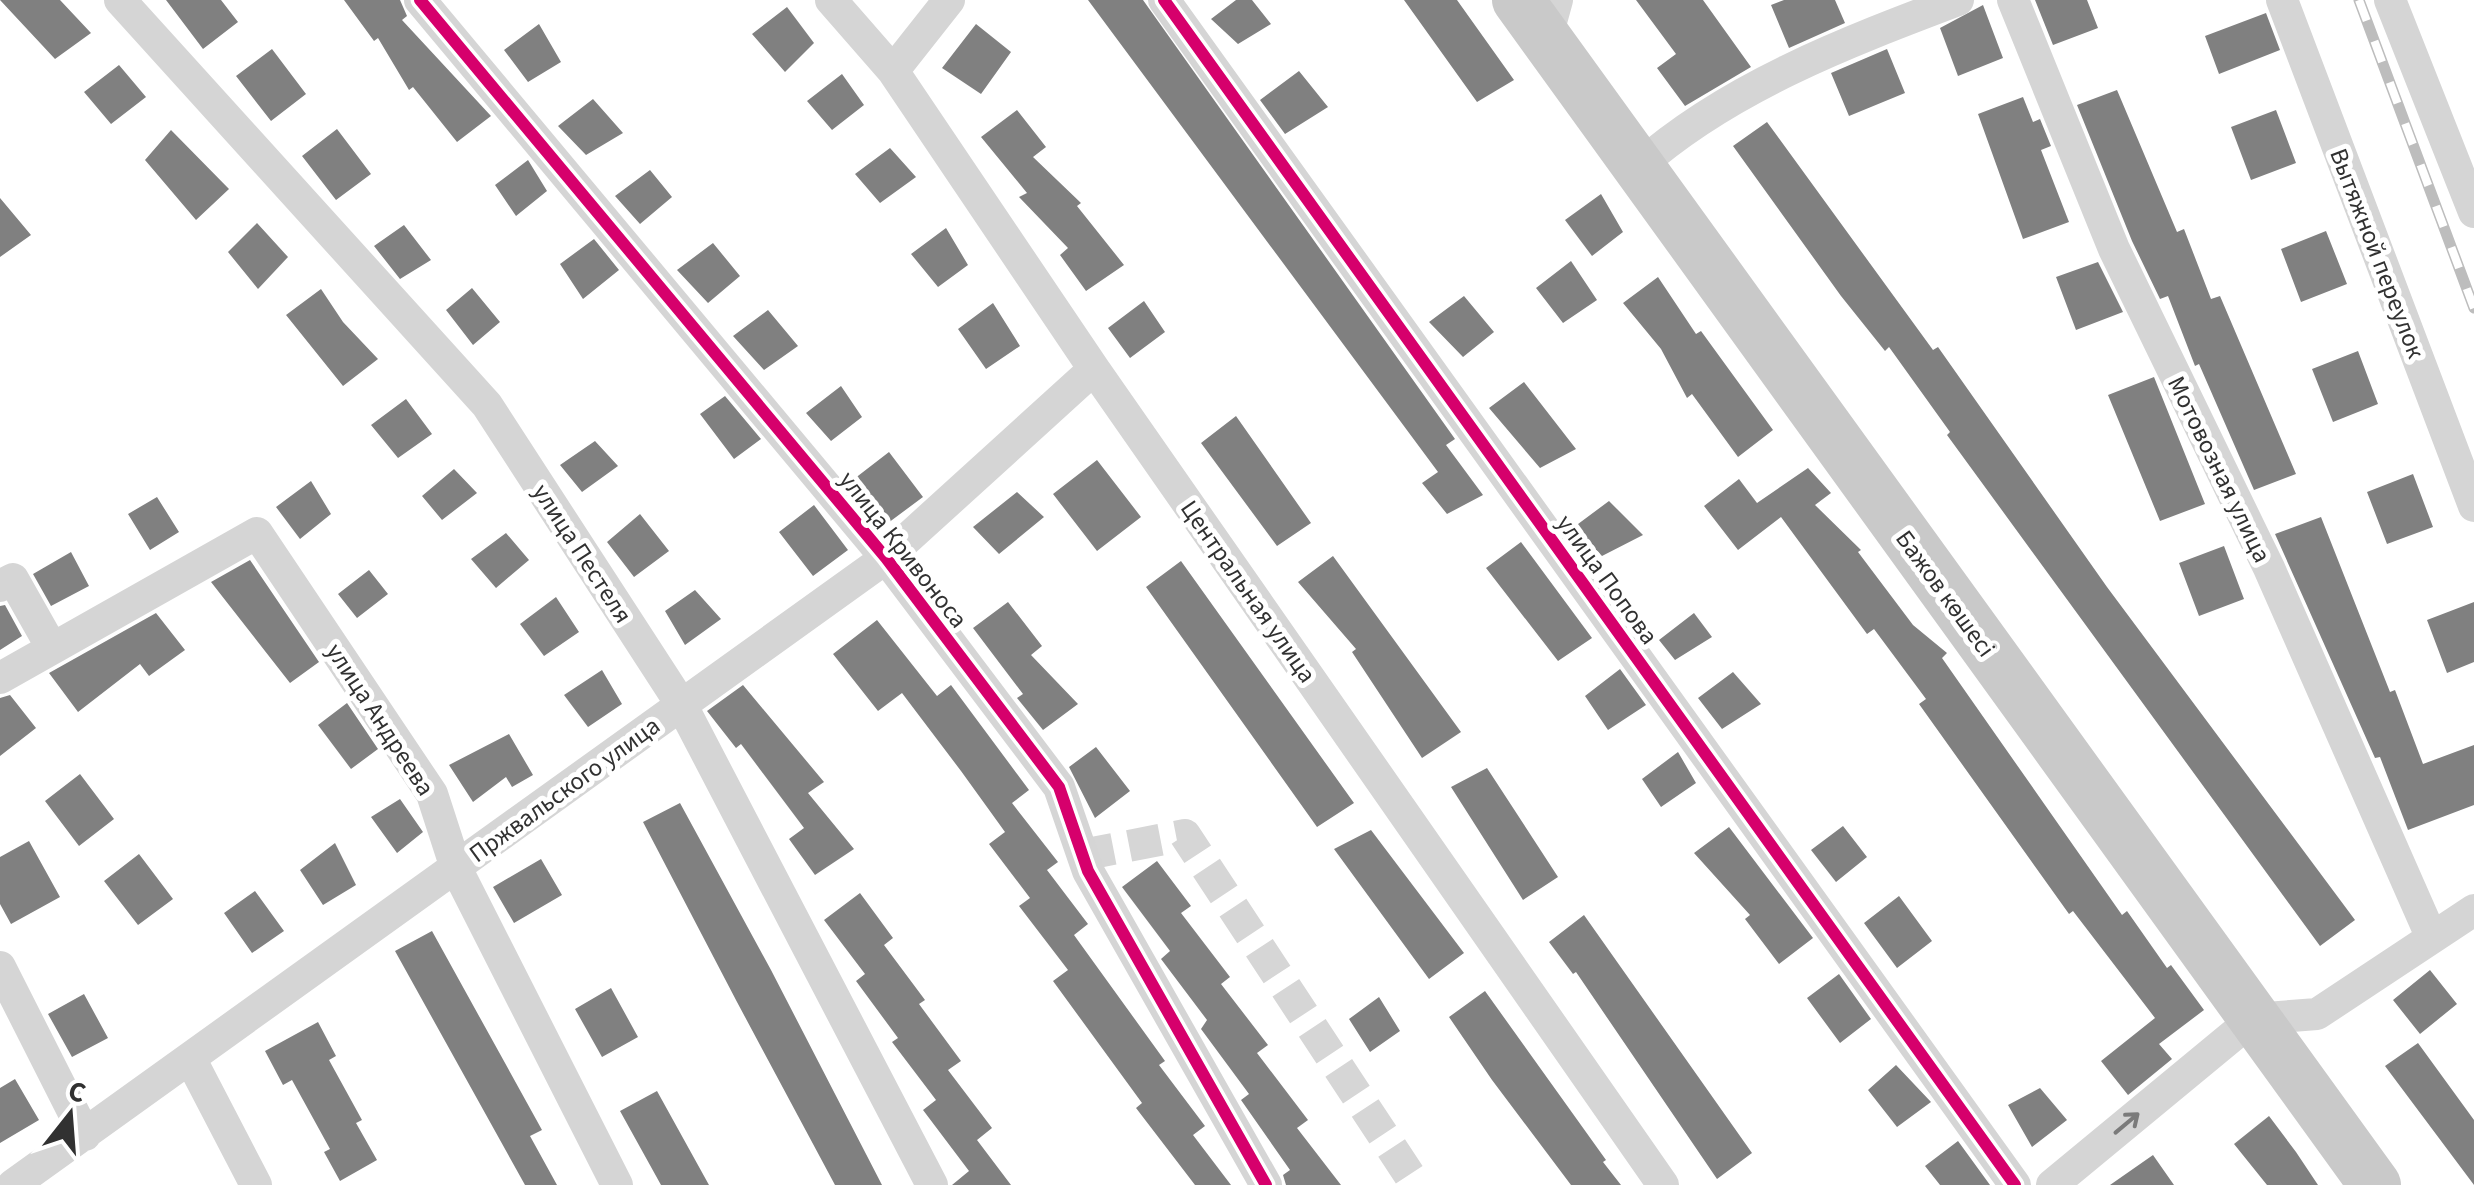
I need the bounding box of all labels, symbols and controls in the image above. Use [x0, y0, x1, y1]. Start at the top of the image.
street label: Вытяжной переулок [2320, 143, 2434, 364]
street label: Мотовозная улица [2158, 370, 2280, 569]
street label: улица Кривоноса [830, 463, 976, 636]
street label: улица Пестеля [524, 477, 641, 630]
street label: Центральная улица [1172, 493, 1325, 690]
street label: улица Попова [1548, 507, 1667, 652]
street label: Бажов көшесі [1887, 523, 2004, 665]
street label: улица Андреева [317, 636, 443, 803]
street label: Пржвальского улица [462, 708, 667, 871]
north arrow [20, 1065, 120, 1165]
text: С [63, 1071, 91, 1114]
one-way arrow [2113, 1112, 2139, 1134]

